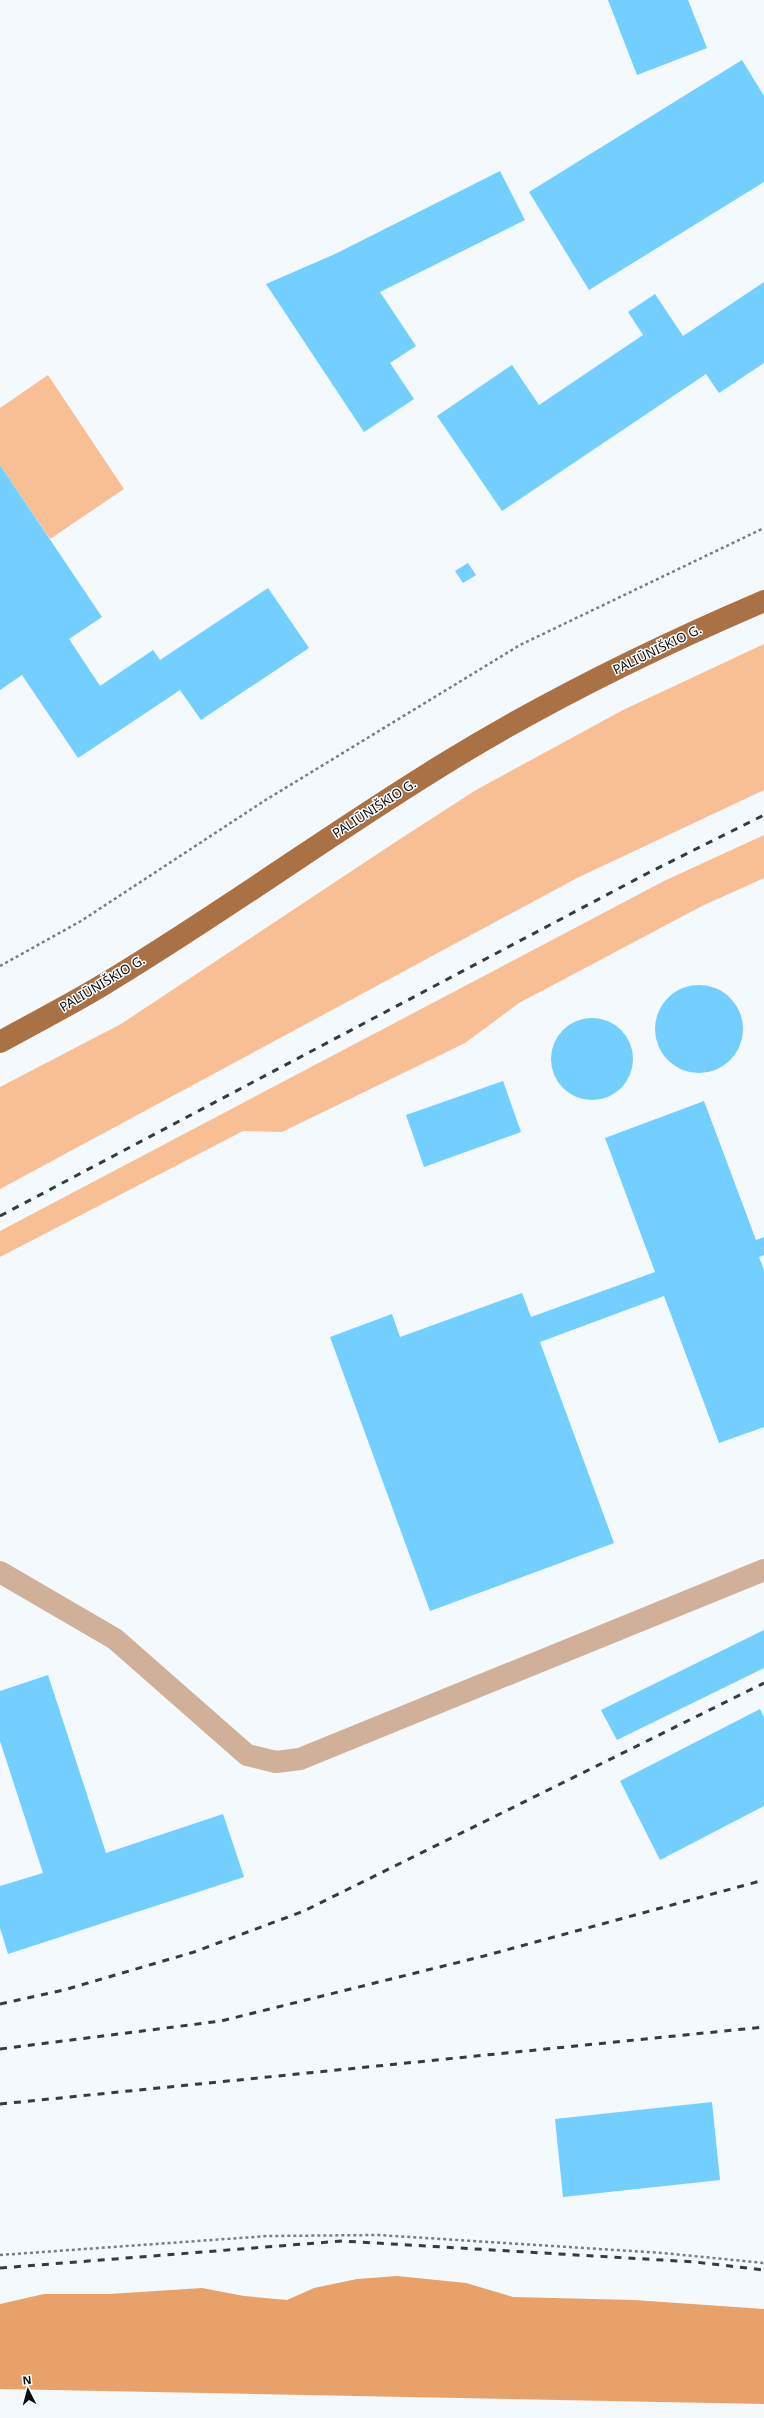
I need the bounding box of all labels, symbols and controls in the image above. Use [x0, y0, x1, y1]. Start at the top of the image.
street label: PALIŪNIŠKIO G. [610, 620, 704, 678]
street label: PALIŪNIŠKIO G. [329, 774, 419, 842]
street label: PALIŪNIŠKIO G. [56, 950, 148, 1016]
north arrow [8, 2370, 48, 2410]
text: N [22, 2372, 32, 2387]

